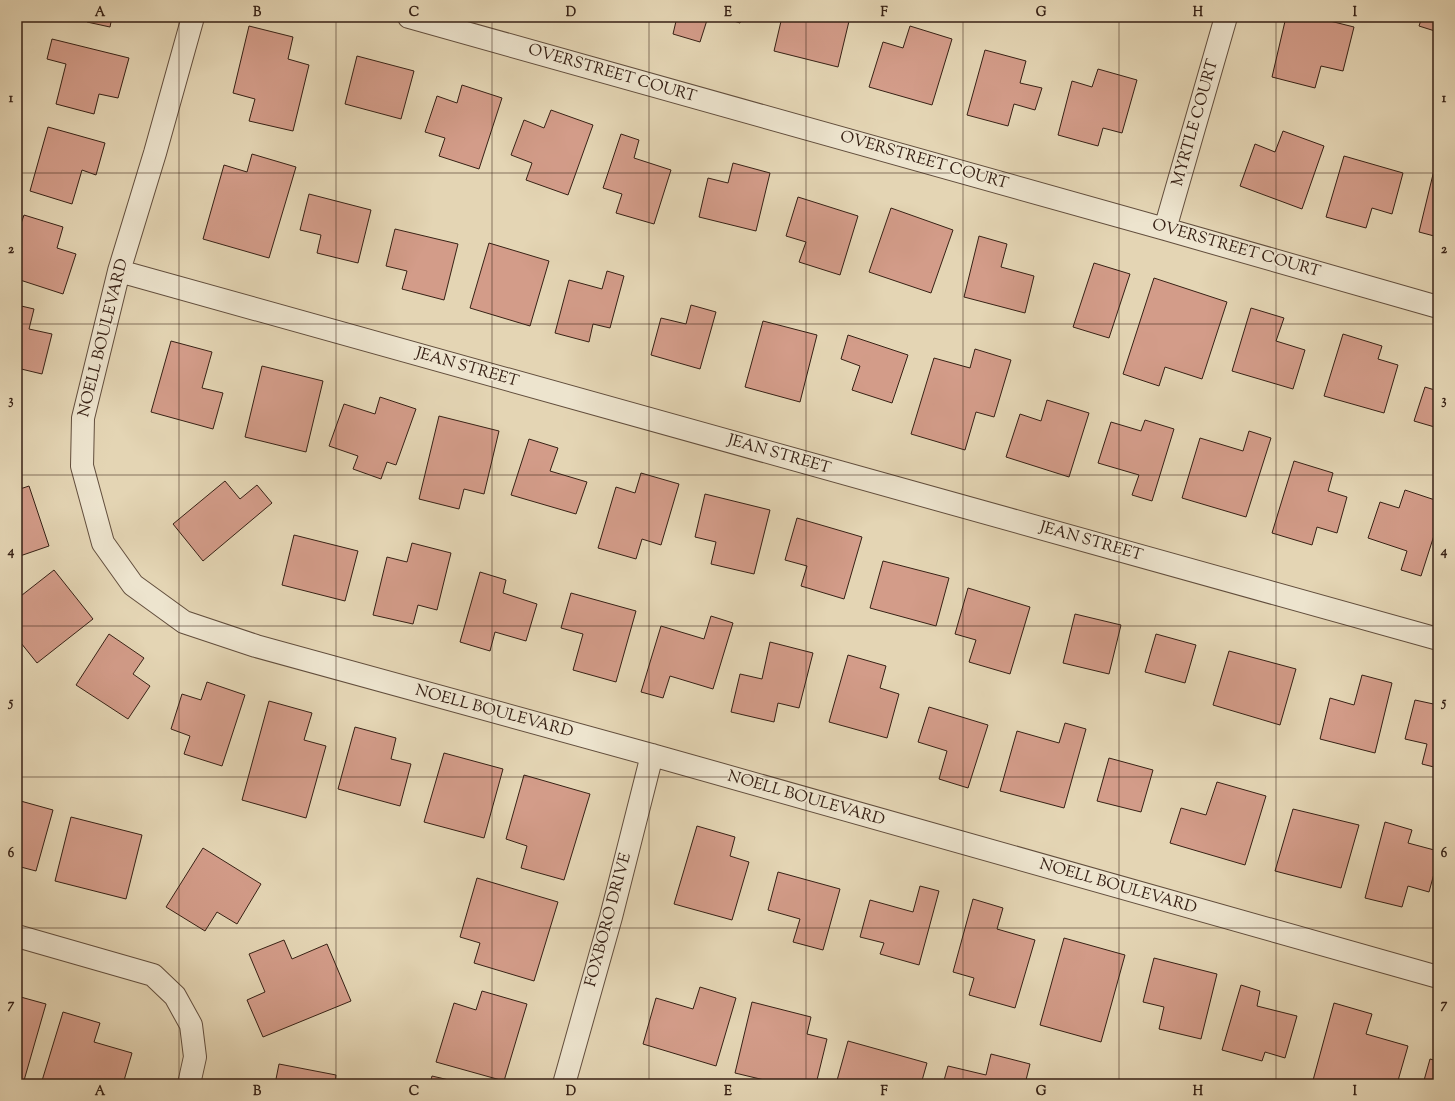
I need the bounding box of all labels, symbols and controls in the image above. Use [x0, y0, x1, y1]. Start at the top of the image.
text: A [95, 4, 106, 22]
text: B [253, 4, 262, 22]
text: C [409, 4, 419, 22]
text: D [566, 4, 576, 22]
text: E [724, 4, 732, 22]
text: F [880, 4, 888, 22]
text: G [1036, 4, 1047, 22]
text: H [1193, 4, 1204, 22]
text: I [1353, 4, 1358, 22]
street label: OVERSTREET COURT [525, 39, 699, 109]
street label: MYRTLE COURT [1167, 57, 1225, 189]
text: 1 [9, 90, 14, 108]
text: 1 [1442, 90, 1447, 108]
street label: OVERSTREET COURT [837, 126, 1011, 196]
street label: OVERSTREET COURT [1149, 214, 1323, 284]
text: 2 [8, 241, 15, 259]
text: 2 [1441, 241, 1448, 259]
street label: NOELL BOULEVARD [73, 256, 135, 420]
street label: JEAN STREET [412, 342, 521, 394]
text: 3 [8, 392, 14, 410]
text: 3 [1441, 392, 1447, 410]
street label: JEAN STREET [724, 429, 833, 481]
street label: JEAN STREET [1036, 516, 1145, 568]
text: 4 [7, 543, 15, 561]
text: 4 [1440, 543, 1448, 561]
street label: NOELL BOULEVARD [412, 680, 576, 744]
text: 5 [8, 694, 14, 712]
text: 5 [1441, 694, 1447, 712]
street label: NOELL BOULEVARD [725, 766, 887, 832]
text: 6 [8, 845, 15, 863]
text: 6 [1441, 845, 1448, 863]
street label: FOXBORO DRIVE [580, 850, 638, 990]
street label: NOELL BOULEVARD [1037, 854, 1199, 920]
text: 7 [8, 996, 15, 1014]
text: 7 [1441, 996, 1448, 1014]
text: A [95, 1083, 106, 1101]
text: B [253, 1083, 262, 1101]
text: C [409, 1083, 419, 1101]
text: D [566, 1083, 576, 1101]
text: E [724, 1083, 732, 1101]
text: F [880, 1083, 888, 1101]
text: G [1036, 1083, 1047, 1101]
text: H [1193, 1083, 1204, 1101]
text: I [1353, 1083, 1358, 1101]

